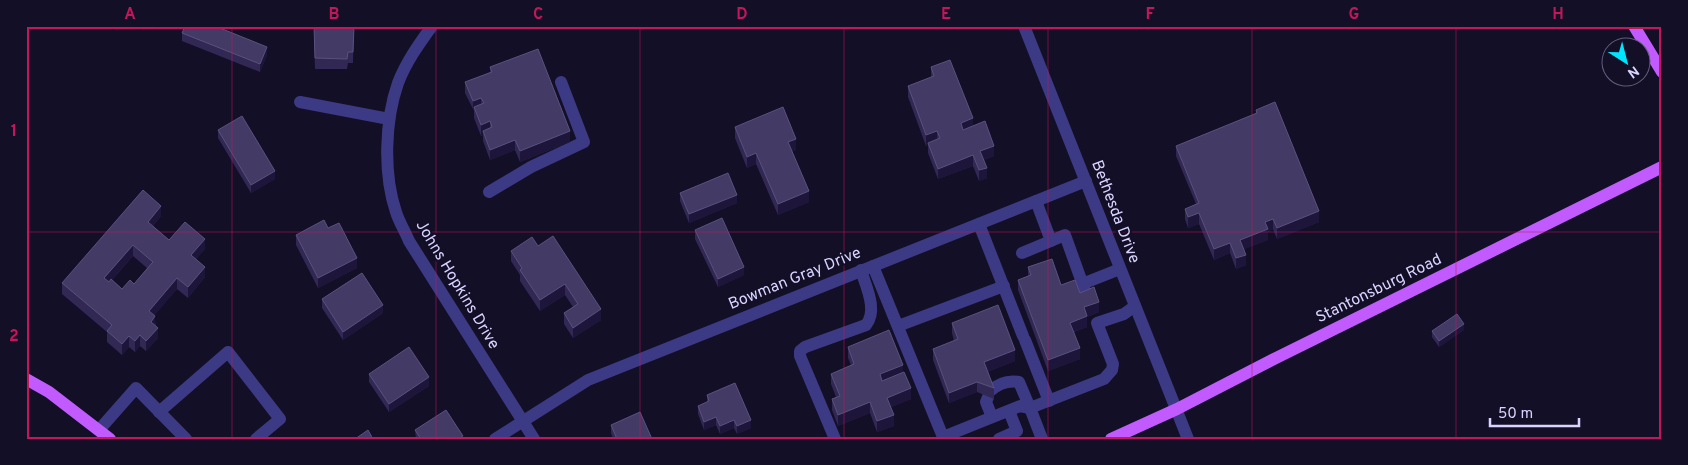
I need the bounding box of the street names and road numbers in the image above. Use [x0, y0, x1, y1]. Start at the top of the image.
street label: Bethesda Drive [1086, 158, 1144, 266]
street label: Johns Hopkins Drive [411, 217, 503, 353]
street label: Bowman Gray Drive [726, 243, 864, 315]
street label: Stantonsburg Road [1313, 250, 1445, 328]

